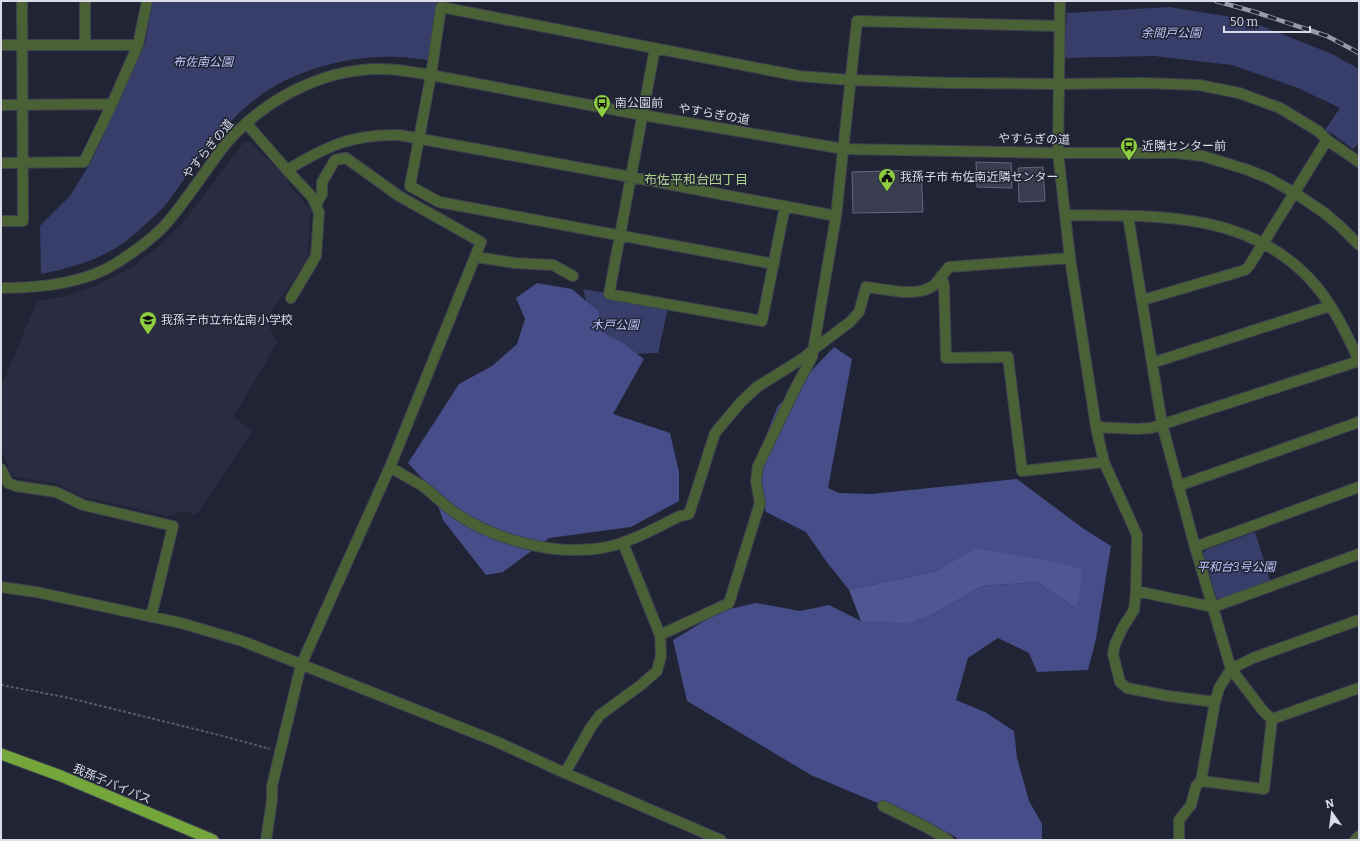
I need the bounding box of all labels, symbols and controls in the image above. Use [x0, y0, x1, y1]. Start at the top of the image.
scale bar [1224, 8, 1310, 34]
text: 50 m [1230, 15, 1259, 29]
park label: 余間戸公園 [1141, 26, 1203, 40]
park label: 布佐南公園 [173, 55, 235, 69]
bus stop icon: 南公園前 [592, 93, 612, 118]
place label: 南公園前 [615, 96, 663, 110]
street label: やすらぎの道 [677, 101, 751, 127]
street label: やすらぎの道 [180, 117, 236, 181]
street label: やすらぎの道 [998, 131, 1070, 147]
bus stop icon: 近隣センター前 [1119, 136, 1139, 161]
place label: 近隣センター前 [1142, 139, 1226, 153]
public building icon: 我孫子市 布佐南近隣センター [877, 167, 897, 192]
place label: 我孫子市 布佐南近隣センター [900, 170, 1058, 184]
district label: 布佐平和台四丁目 [644, 172, 748, 187]
school or university icon: 我孫子市立布佐南小学校 [138, 310, 158, 335]
place label: 我孫子市立布佐南小学校 [161, 313, 293, 327]
park label: 木戸公園 [591, 318, 641, 332]
park label: 平和台3号公園 [1197, 560, 1277, 574]
street label: 我孫子バイパス [71, 761, 153, 807]
north arrow [1312, 793, 1352, 833]
text: N [1324, 796, 1336, 811]

